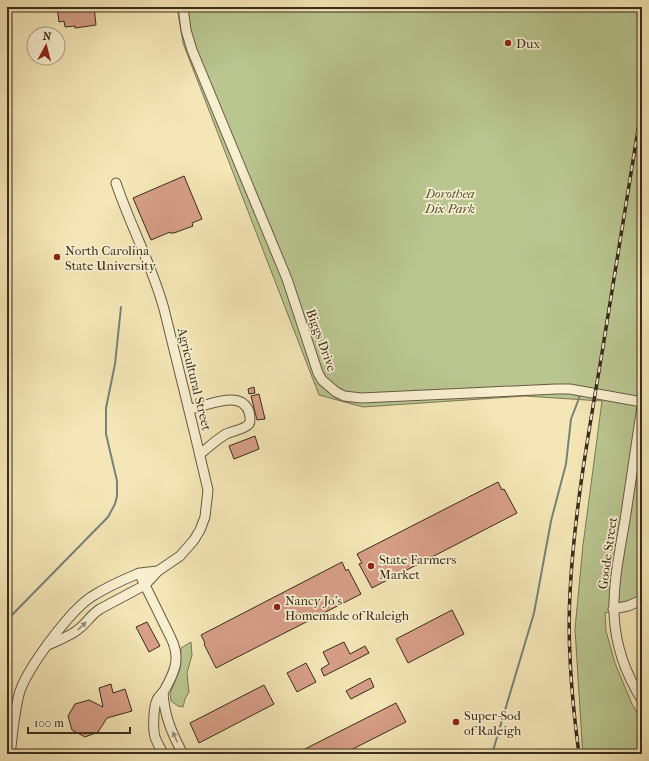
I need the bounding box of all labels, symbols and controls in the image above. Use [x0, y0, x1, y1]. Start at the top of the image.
north arrow [26, 26, 66, 66]
text: N [42, 30, 53, 44]
place label: Dux [516, 36, 540, 51]
marker: Dux [503, 38, 513, 48]
park label: Dorothea Dix Park [424, 186, 475, 216]
place label: North Carolina State University [65, 243, 157, 273]
marker: North Carolina State University [52, 252, 62, 262]
street label: Biggs Drive [303, 307, 340, 374]
street label: Agricultural Street [174, 325, 215, 433]
street label: Goode Street [595, 516, 620, 590]
place label: State Farmers Market [379, 552, 456, 582]
marker: State Farmers Market [366, 561, 376, 571]
place label: Nancy Jo's Homemade of Raleigh [285, 593, 410, 623]
marker: Nancy Jo's Homemade of Raleigh [272, 602, 282, 612]
one-way arrow [77, 621, 87, 631]
place label: Super-Sod of Raleigh [464, 708, 522, 738]
scale bar [28, 709, 130, 735]
text: 100 m [34, 716, 64, 730]
marker: Super-Sod of Raleigh [451, 717, 461, 727]
one-way arrow [171, 731, 177, 743]

